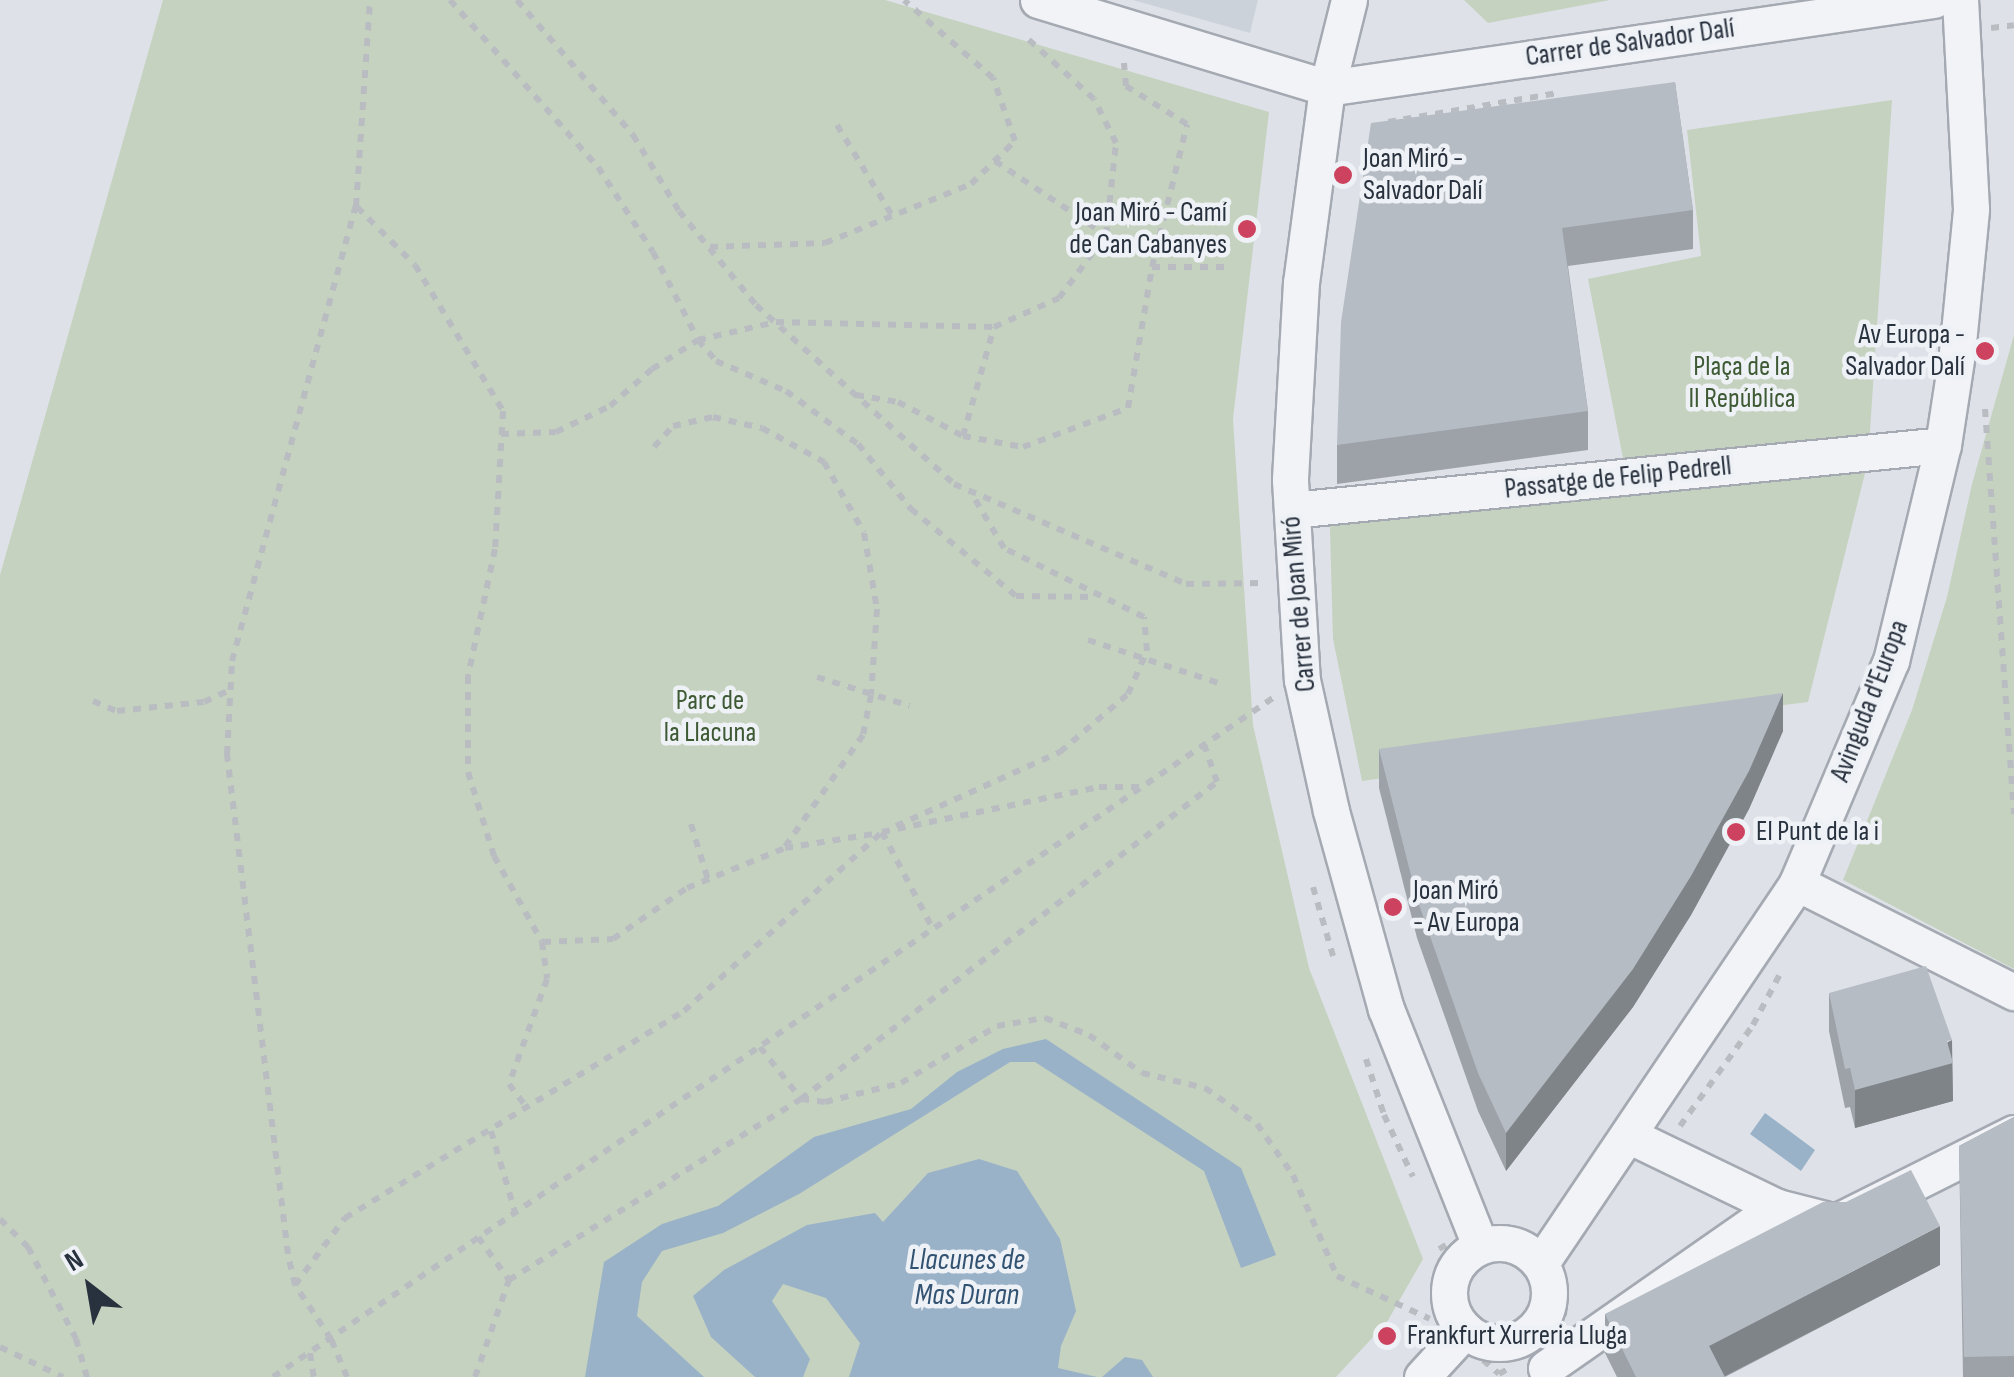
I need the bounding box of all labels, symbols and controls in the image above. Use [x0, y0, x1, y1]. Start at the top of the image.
street label: Carrer de Salvador Dalí [1524, 12, 1736, 74]
place label: Joan Miró - Salvador Dalí [1363, 142, 1483, 208]
marker: Joan Miró - Salvador Dalí [1332, 164, 1354, 186]
place label: Joan Miró - Camí de Can Cabanyes [1069, 196, 1227, 262]
marker: Joan Miró - Camí de Can Cabanyes [1236, 218, 1258, 240]
place label: Av Europa - Salvador Dalí [1845, 318, 1965, 384]
marker: Av Europa - Salvador Dalí [1974, 340, 1996, 362]
park label: Plaça de la II República [1688, 350, 1796, 416]
street label: Passatge de Felip Pedrell [1503, 449, 1733, 507]
street label: Carrer de Joan Miró [1275, 515, 1323, 693]
street label: Avinguda d'Europa [1824, 615, 1916, 787]
park label: Parc de la Llacuna [664, 684, 756, 750]
place label: El Punt de la i [1756, 815, 1879, 849]
marker: El Punt de la i [1725, 821, 1747, 843]
place label: Joan Miró - Av Europa [1413, 874, 1519, 940]
marker: Joan Miró - Av Europa [1382, 896, 1404, 918]
north arrow [40, 1237, 140, 1337]
water label: Llacunes de Mas Duran [909, 1242, 1025, 1312]
text: N [59, 1243, 89, 1279]
place label: Frankfurt Xurreria Lluga [1407, 1319, 1627, 1353]
marker: Frankfurt Xurreria Lluga [1376, 1325, 1398, 1347]

